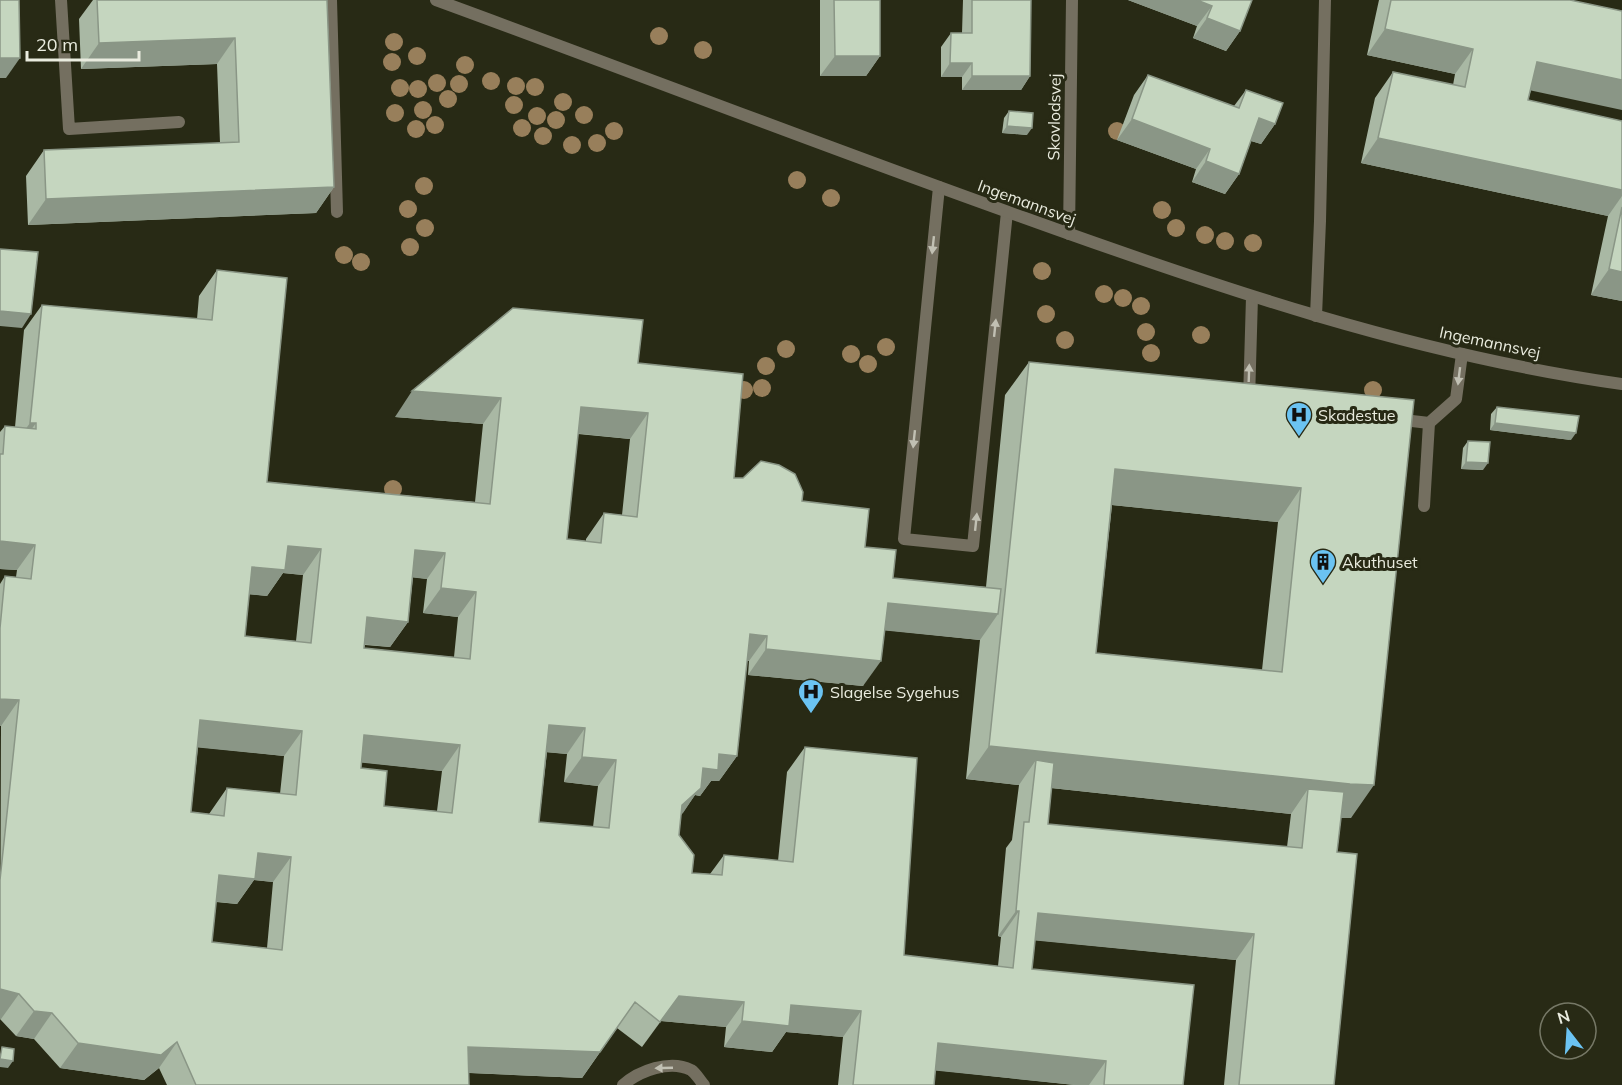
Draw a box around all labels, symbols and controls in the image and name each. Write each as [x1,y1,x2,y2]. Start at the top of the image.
scale bar [27,24,140,62]
text: 20 m [36,33,78,56]
street label: Skovlodsvej [1043,73,1065,161]
street label: Ingemannsvej [975,175,1079,229]
one-way arrow [928,236,938,255]
one-way arrow [990,318,1000,337]
street label: Ingemannsvej [1438,322,1542,362]
one-way arrow [1245,364,1254,383]
one-way arrow [1455,367,1464,386]
hospital icon: Skadestue [1284,400,1314,438]
place label: Skadestue [1318,405,1395,425]
one-way arrow [909,430,919,449]
one-way arrow [971,512,981,531]
building icon: Akuthuset [1308,547,1338,585]
place label: Akuthuset [1342,552,1418,572]
hospital icon: Slagelse Sygehus [796,677,826,715]
place label: Slagelse Sygehus [830,682,960,702]
north arrow [1538,1001,1598,1061]
text: N [1555,1005,1572,1028]
one-way arrow [655,1063,674,1072]

